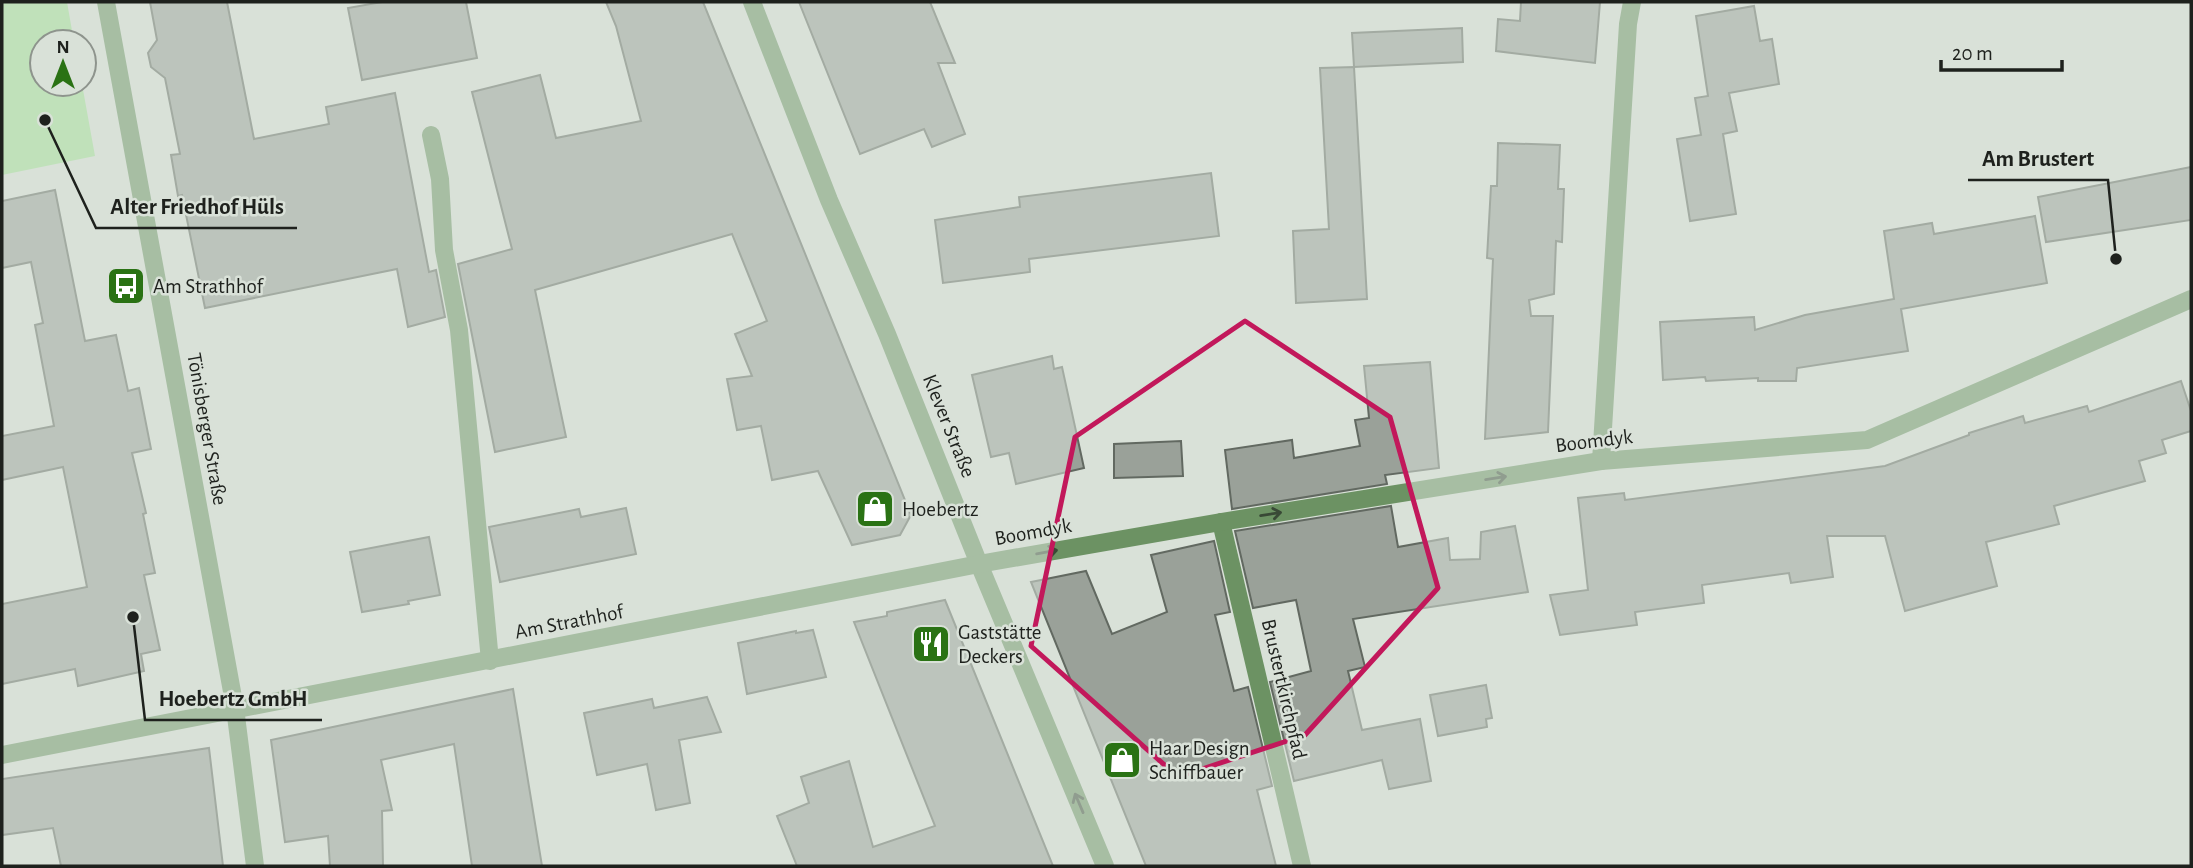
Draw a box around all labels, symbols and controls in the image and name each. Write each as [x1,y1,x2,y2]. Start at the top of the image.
north arrow [28,28,98,98]
scale bar [1941,28,2062,72]
text: N [56,38,70,57]
text: 20 m [1952,43,1993,64]
callout: Am Brustert [1968,136,2108,180]
text: Am Brustert [1982,148,2094,171]
callout: Alter Friedhof Hüls [96,184,297,228]
text: Alter Friedhof Hüls [110,196,284,219]
bus stop icon: Am Strathhof [105,265,147,307]
place label: Am Strathhof [153,276,265,297]
street label: Tönisberger Straße [183,351,231,507]
street label: Klever Straße [919,371,979,481]
street label: Boomdyk [1554,426,1634,456]
one-way arrow [1484,471,1506,484]
shop icon: Hoebertz [854,488,896,530]
place label: Hoebertz [902,499,979,520]
one-way arrow [1259,507,1282,520]
street label: Boomdyk [993,515,1073,549]
one-way arrow [1035,545,1058,558]
street label: Am Strathhof [513,601,627,643]
street label: Brustertkirchpfad [1258,617,1310,761]
place label: Gaststätte Deckers [958,622,1042,667]
restaurant icon: Gaststätte Deckers [910,623,952,665]
callout: Hoebertz GmbH [145,676,322,720]
text: Hoebertz GmbH [159,688,308,711]
place label: Haar Design Schiffbauer [1149,738,1250,783]
shop icon: Haar Design Schiffbauer [1101,739,1143,781]
one-way arrow [1072,793,1085,815]

